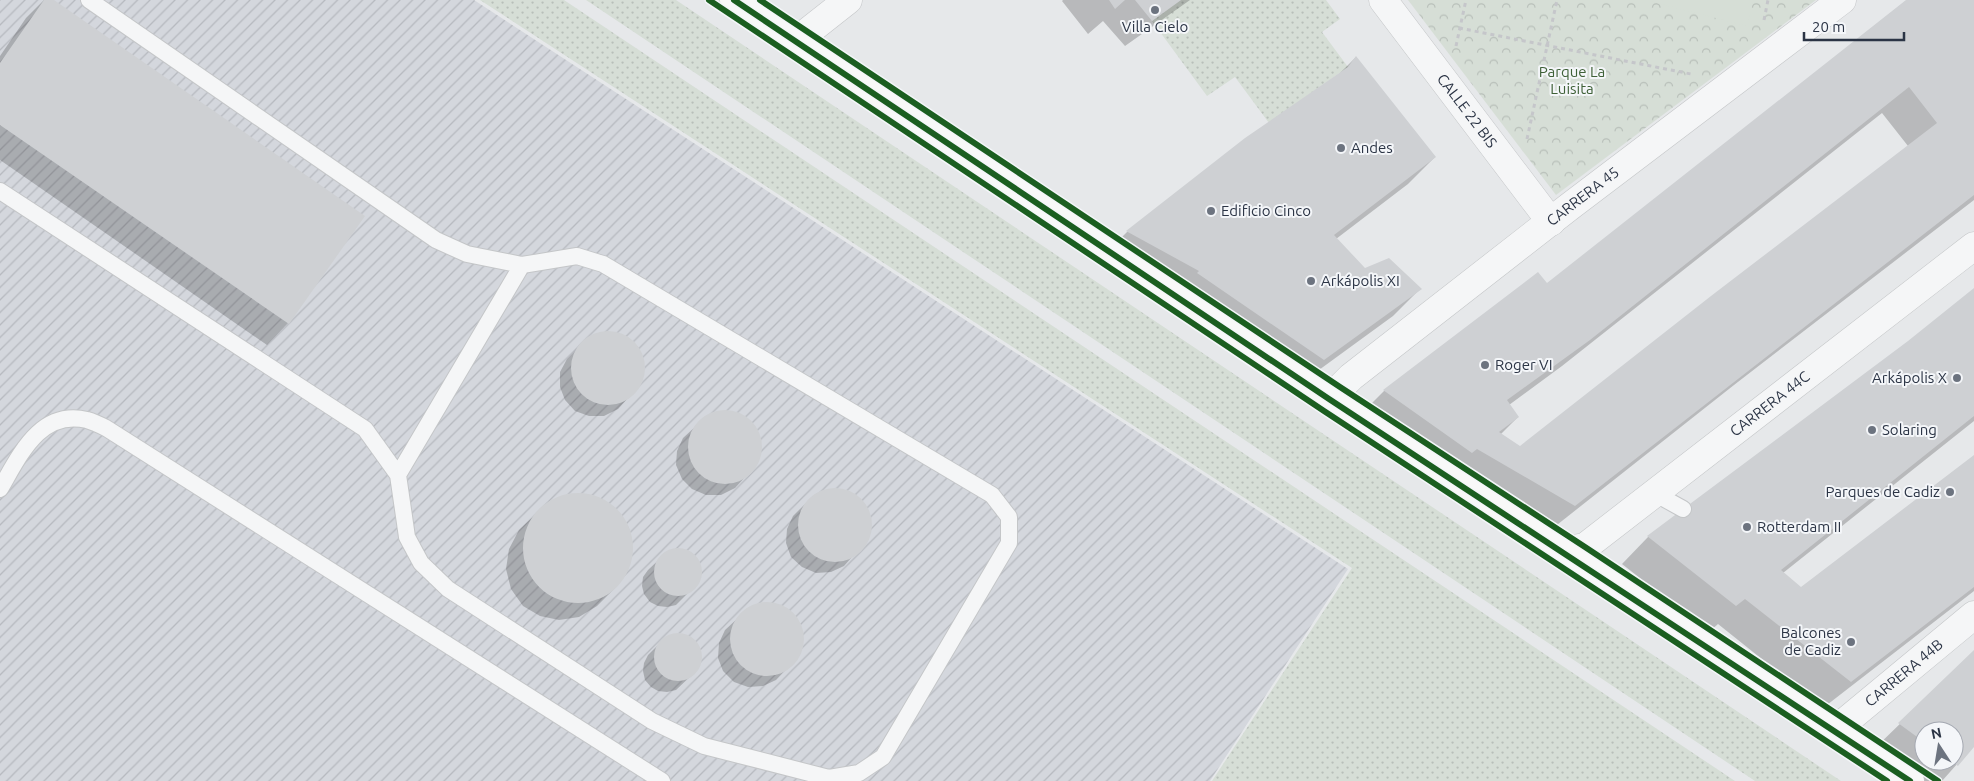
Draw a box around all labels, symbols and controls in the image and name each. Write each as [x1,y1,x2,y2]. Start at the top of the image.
marker: Villa Cielo [1149,4,1161,16]
scale bar [1804,10,1904,42]
place label: Villa Cielo [1122,18,1188,35]
text: 20 m [1812,18,1845,35]
park label: Parque La Luisita [1539,63,1605,97]
street label: CALLE 22 BIS [1434,70,1501,151]
place label: Andes [1351,139,1393,156]
marker: Andes [1335,142,1347,154]
street label: CARRERA 45 [1543,163,1622,229]
place label: Edificio Cinco [1221,202,1311,219]
marker: Edificio Cinco [1205,205,1217,217]
place label: Arkápolis XI [1321,272,1400,289]
marker: Arkápolis XI [1305,275,1317,287]
place label: Roger VI [1495,356,1552,373]
marker: Roger VI [1479,359,1491,371]
street label: CARRERA 44C [1726,368,1813,440]
place label: Arkápolis X [1872,369,1947,386]
marker: Arkápolis X [1951,372,1963,384]
place label: Solaring [1882,421,1937,438]
marker: Solaring [1866,424,1878,436]
place label: Parques de Cadiz [1825,483,1940,500]
marker: Parques de Cadiz [1944,486,1956,498]
place label: Rotterdam II [1757,518,1841,535]
marker: Rotterdam II [1741,521,1753,533]
place label: Balcones de Cadiz [1781,624,1841,658]
street label: CARRERA 44B [1861,635,1946,710]
marker: Balcones de Cadiz [1845,636,1857,648]
north arrow [1914,721,1964,771]
text: N [1930,724,1943,742]

